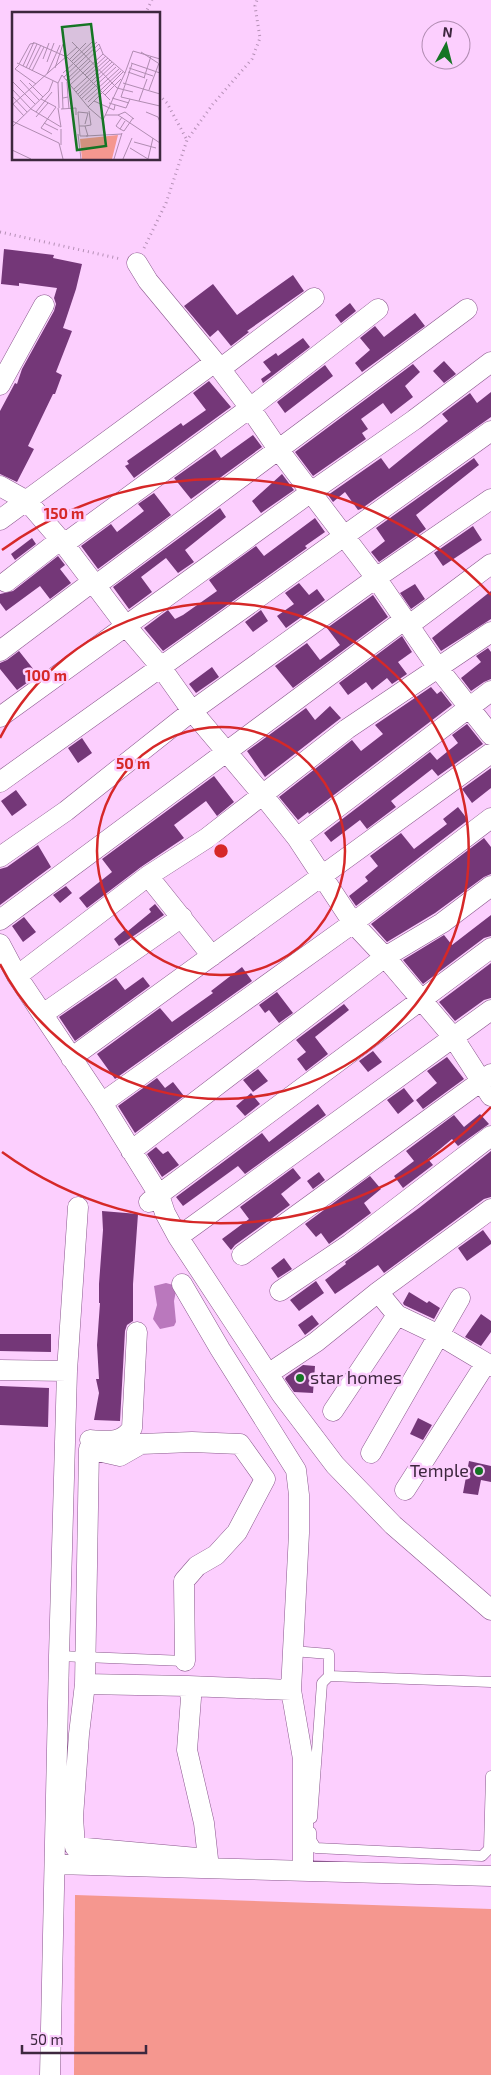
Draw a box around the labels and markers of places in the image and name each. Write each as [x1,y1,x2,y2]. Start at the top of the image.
centre of rings [212,842,230,860]
place label: star homes [310,1366,402,1388]
marker: star homes [294,1372,306,1384]
place label: Temple [410,1459,469,1481]
marker: Temple [473,1465,485,1477]

